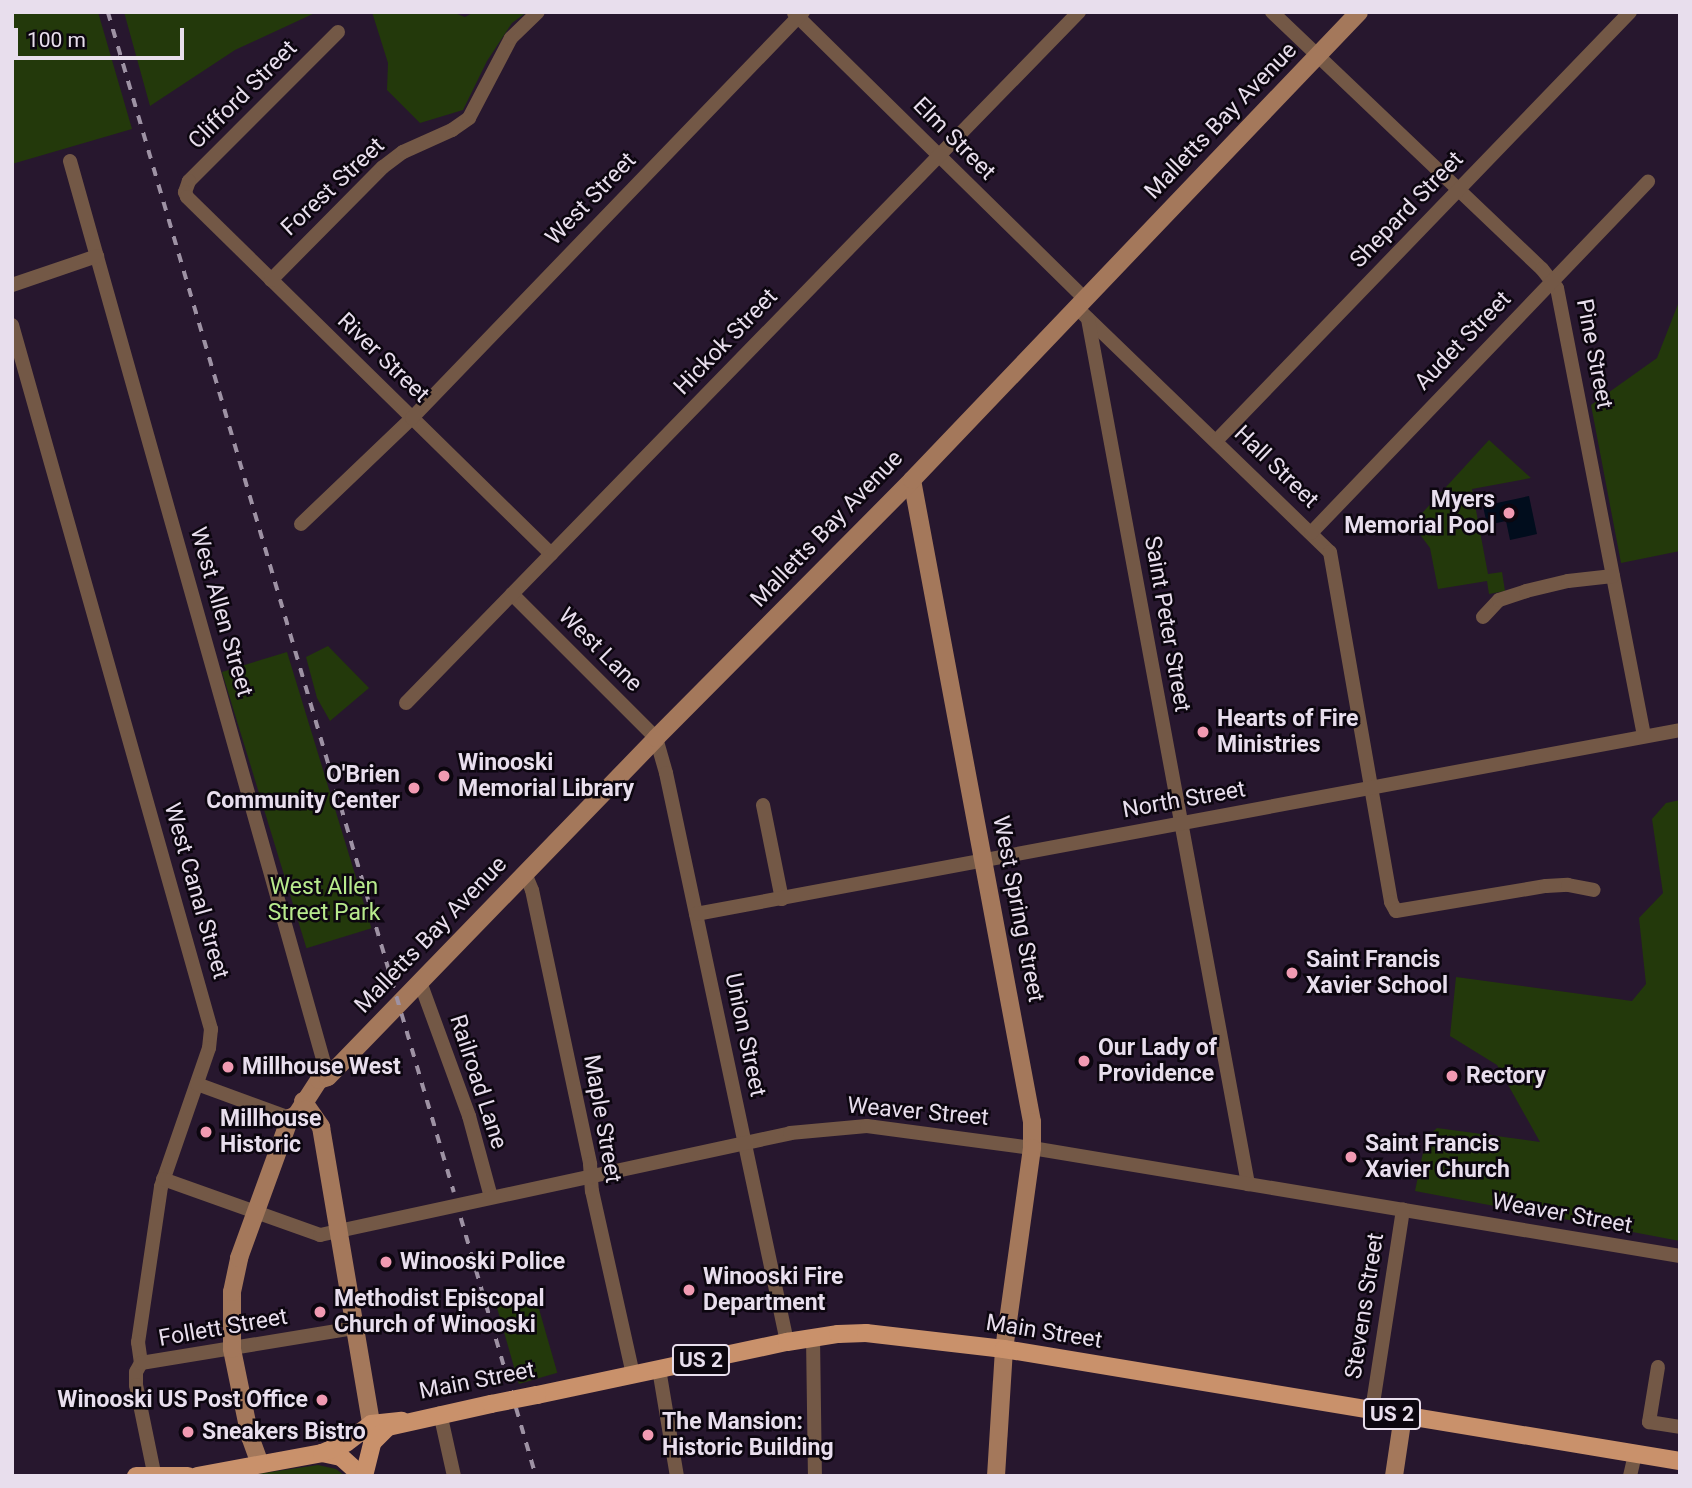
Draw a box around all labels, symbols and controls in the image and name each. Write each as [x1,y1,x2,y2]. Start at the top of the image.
scale bar [18,14,187,58]
text: 100 m [27,28,86,52]
street label: Clifford Street [183,35,303,155]
street label: Malletts Bay Avenue [1139,37,1303,205]
street label: Elm Street [907,92,1001,186]
street label: Forest Street [276,132,390,242]
street label: Shepard Street [1345,146,1469,274]
street label: West Street [540,147,642,251]
street label: Hickok Street [669,283,783,401]
street label: Audet Street [1409,286,1517,396]
street label: Pine Street [1570,297,1618,411]
street label: River Street [331,307,435,409]
street label: Hall Street [1228,420,1324,514]
street label: Malletts Bay Avenue [745,445,909,613]
place label: Myers Memorial Pool [1344,486,1495,540]
marker: Myers Memorial Pool [1501,505,1517,521]
street label: West Allen Street [184,524,258,700]
street label: Saint Peter Street [1138,534,1196,714]
street label: West Lane [552,602,648,698]
place label: Hearts of Fire Ministries [1217,705,1359,759]
marker: Hearts of Fire Ministries [1195,724,1211,740]
place label: Winooski Memorial Library [458,749,634,803]
place label: O'Brien Community Center [206,761,400,815]
marker: Winooski Memorial Library [436,768,452,784]
street label: North Street [1120,776,1248,824]
marker: O'Brien Community Center [406,780,422,796]
street label: West Canal Street [158,800,234,982]
street label: West Spring Street [986,813,1050,1005]
street label: Malletts Bay Avenue [349,851,513,1019]
park label: West Allen Street Park [268,873,380,927]
place label: Saint Francis Xavier School [1306,946,1448,1000]
marker: Saint Francis Xavier School [1284,965,1300,981]
street label: Union Street [718,971,772,1099]
street label: Railroad Lane [443,1011,513,1153]
place label: Our Lady of Providence [1098,1034,1217,1088]
place label: Millhouse West [242,1053,401,1081]
street label: Maple Street [577,1053,627,1185]
marker: Our Lady of Providence [1076,1053,1092,1069]
marker: Millhouse West [220,1059,236,1075]
place label: Rectory [1466,1062,1546,1090]
marker: Rectory [1444,1068,1460,1084]
street label: Weaver Street [846,1092,990,1132]
place label: Millhouse Historic [220,1105,321,1159]
marker: Millhouse Historic [198,1124,214,1140]
place label: Saint Francis Xavier Church [1365,1130,1510,1184]
marker: Saint Francis Xavier Church [1343,1149,1359,1165]
street label: Weaver Street [1490,1188,1634,1240]
street label: Stevens Street [1340,1231,1390,1381]
place label: Winooski Police [400,1248,565,1276]
marker: Winooski Police [378,1254,394,1270]
place label: Winooski Fire Department [703,1263,843,1317]
marker: Winooski Fire Department [681,1282,697,1298]
place label: Methodist Episcopal Church of Winooski [334,1285,545,1339]
street label: Follett Street [156,1303,290,1353]
marker: Methodist Episcopal Church of Winooski [312,1304,328,1320]
street label: Main Street [984,1309,1104,1355]
road number: US 2 [671,1342,731,1378]
street label: Main Street [417,1356,537,1406]
place label: Winooski US Post Office [57,1386,308,1414]
marker: Winooski US Post Office [314,1392,330,1408]
road number: US 2 [1362,1396,1422,1432]
place label: The Mansion: Historic Building [662,1408,834,1462]
place label: Sneakers Bistro [202,1418,366,1446]
marker: Sneakers Bistro [180,1424,196,1440]
marker: The Mansion: Historic Building [640,1427,656,1443]

